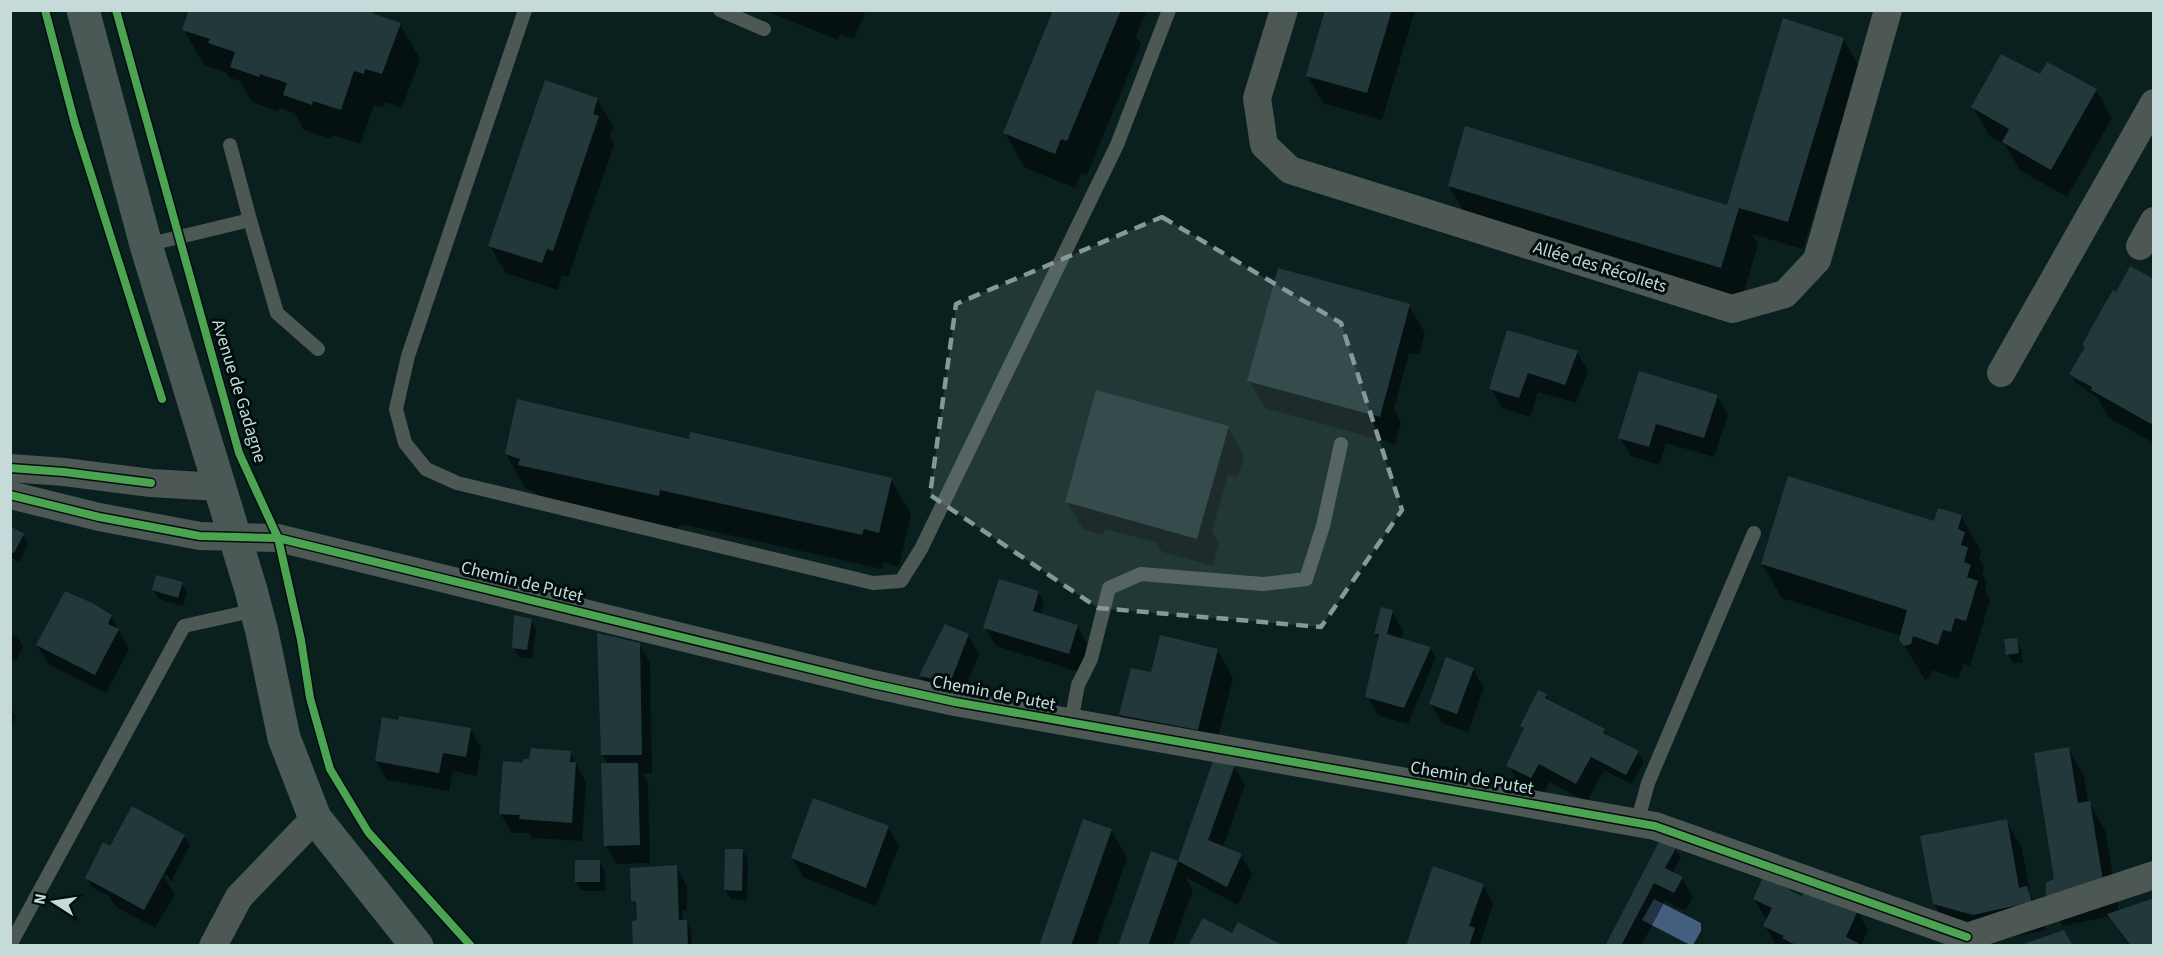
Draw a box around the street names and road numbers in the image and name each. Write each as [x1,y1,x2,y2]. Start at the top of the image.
street label: Allée des Récollets [1530,235,1670,299]
street label: Avenue de Gadagne [205,316,273,466]
street label: Chemin de Putet [458,555,586,609]
street label: Chemin de Putet [930,669,1058,717]
street label: Chemin de Putet [1408,755,1536,801]

